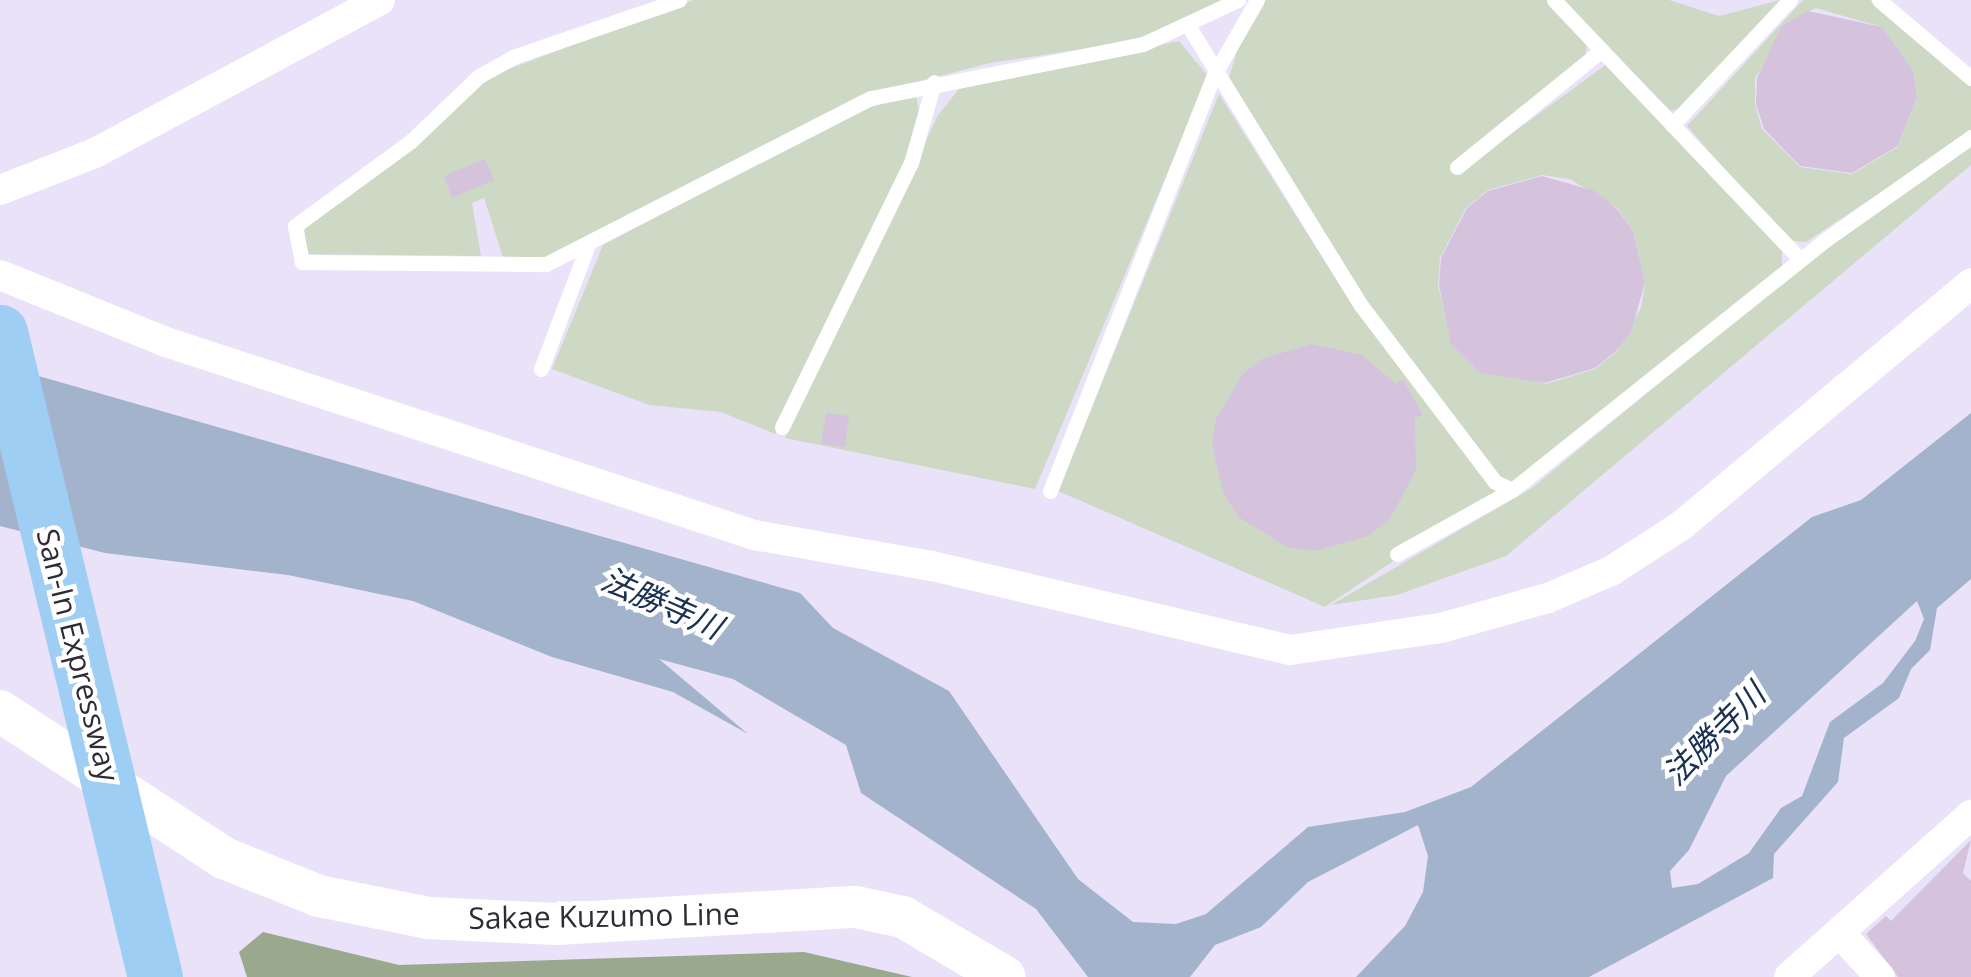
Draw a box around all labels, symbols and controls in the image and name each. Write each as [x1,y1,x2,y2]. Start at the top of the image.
street label: San-In Expressway [29,525,127,785]
water label: 法勝寺川 [596,559,728,647]
water label: 法勝寺川 [1655,675,1773,793]
street label: Sakae Kuzumo Line [468,896,740,936]

